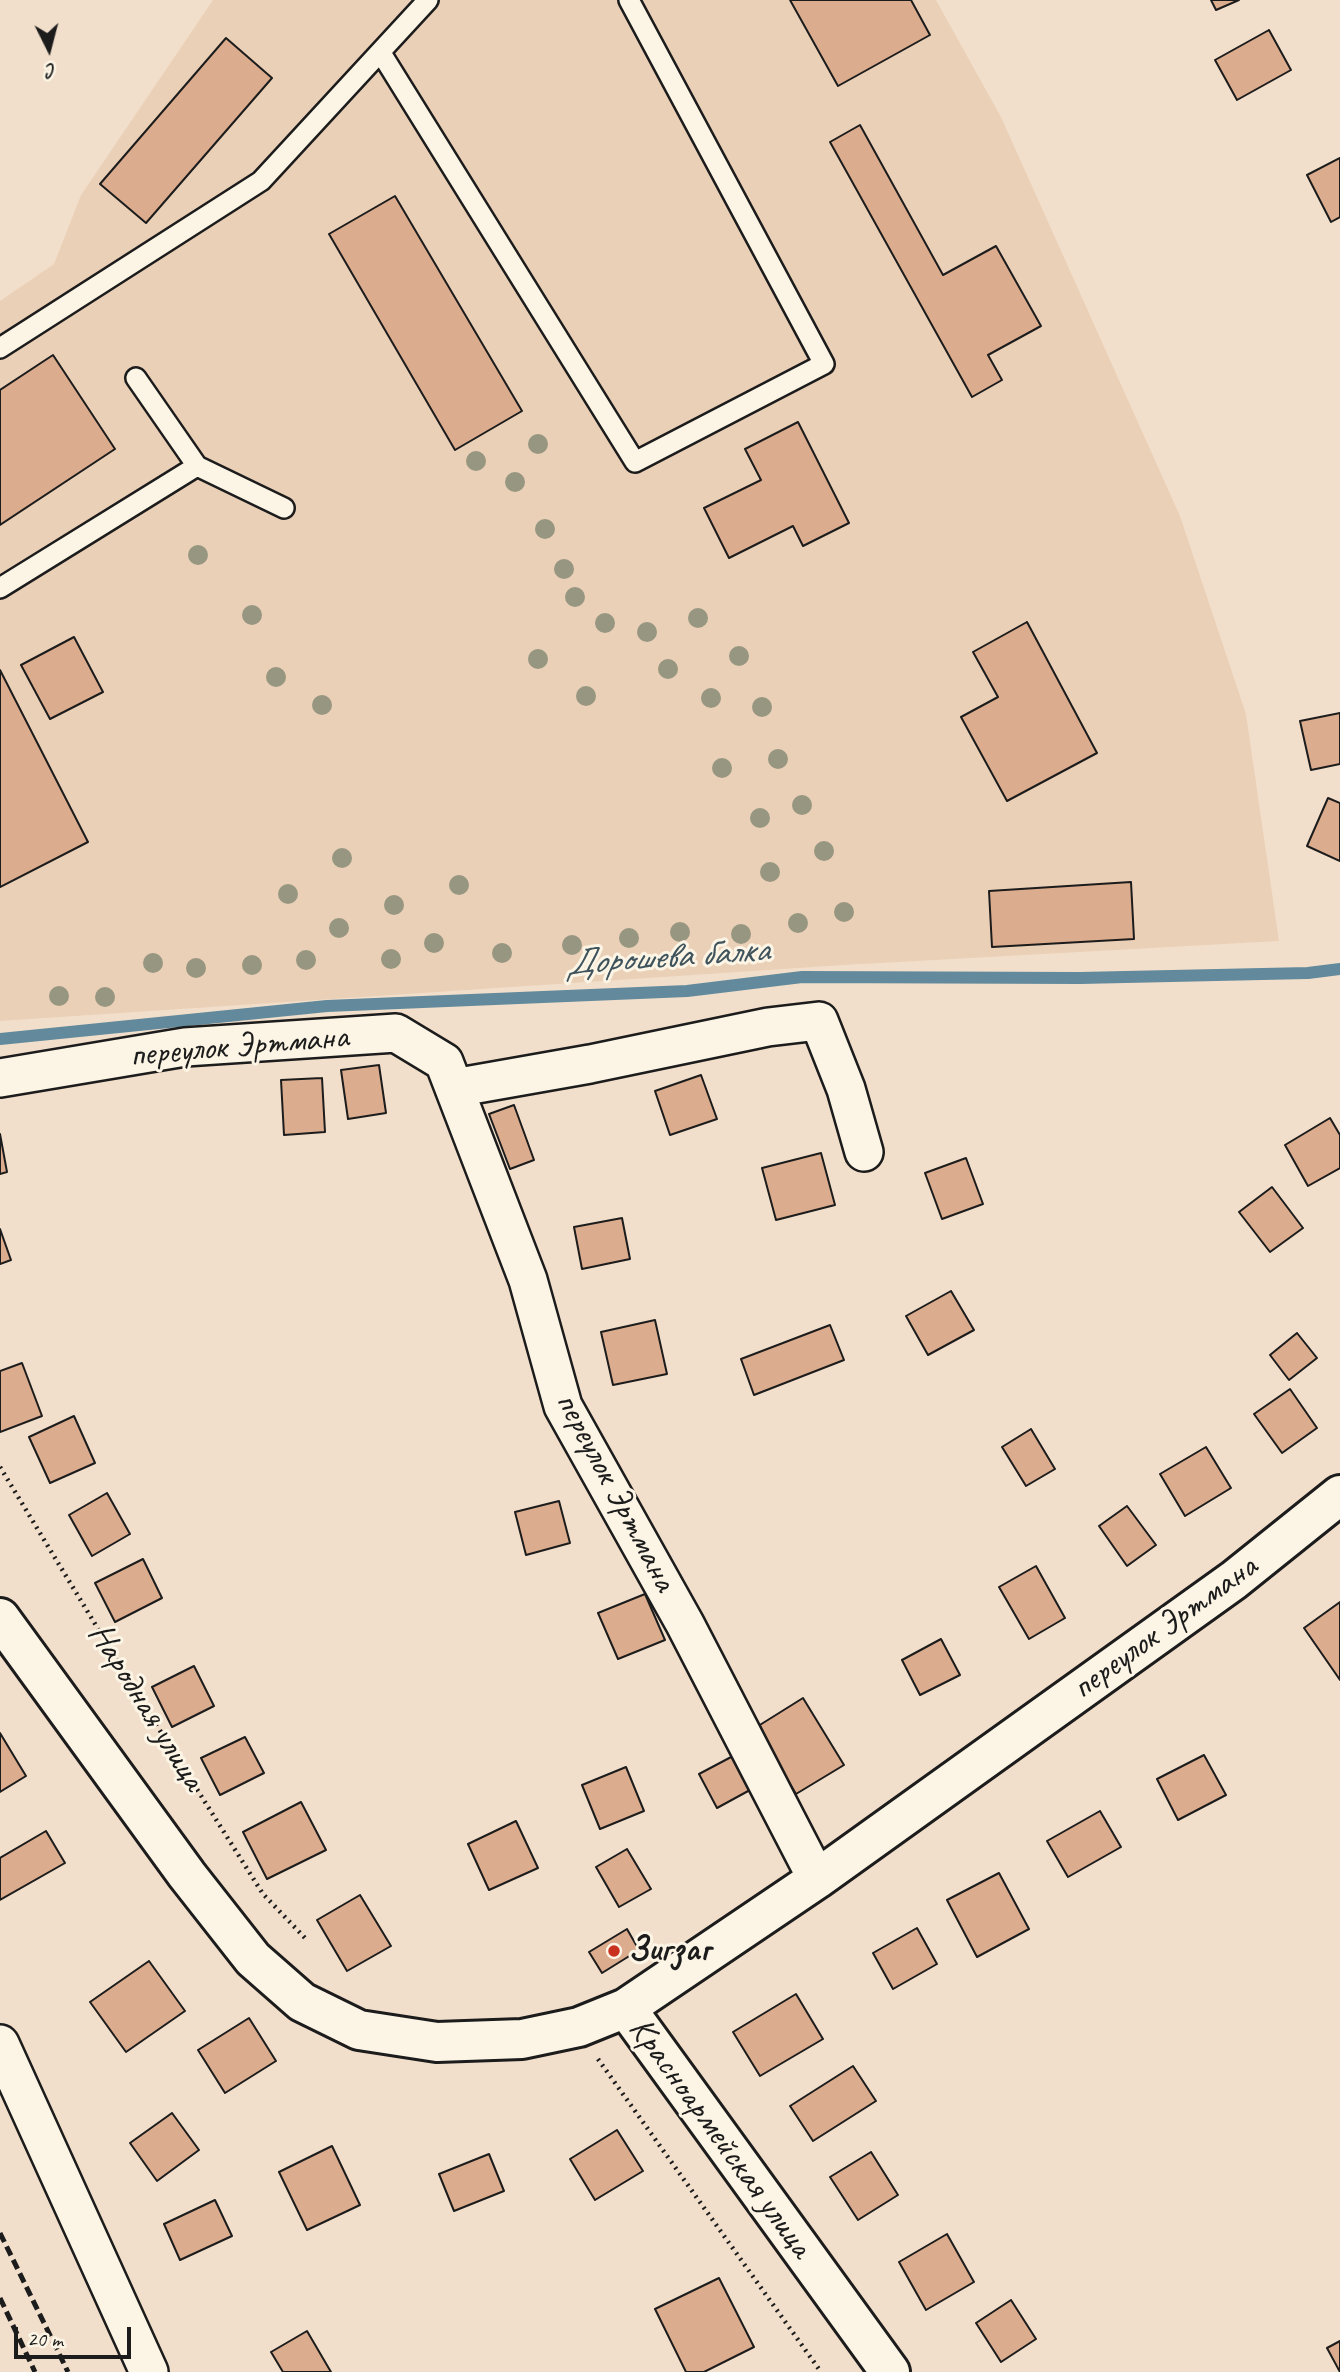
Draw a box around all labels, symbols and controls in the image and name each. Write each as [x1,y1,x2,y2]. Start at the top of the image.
north arrow [14,14,84,84]
text: С [45,57,57,82]
water label: Дорошева балка [564,929,770,987]
street label: переулок Эртмана [128,1017,350,1077]
street label: переулок Эртмана [545,1385,685,1599]
street label: переулок Эртмана [1064,1547,1266,1709]
street label: Народная улица [78,1616,214,1798]
place label: Зигзаг [628,1930,710,1972]
marker: Зигзаг [606,1943,622,1959]
street label: Красноармейская улица [619,2010,821,2266]
scale bar [18,2312,135,2356]
text: 20 m [27,2326,63,2352]

